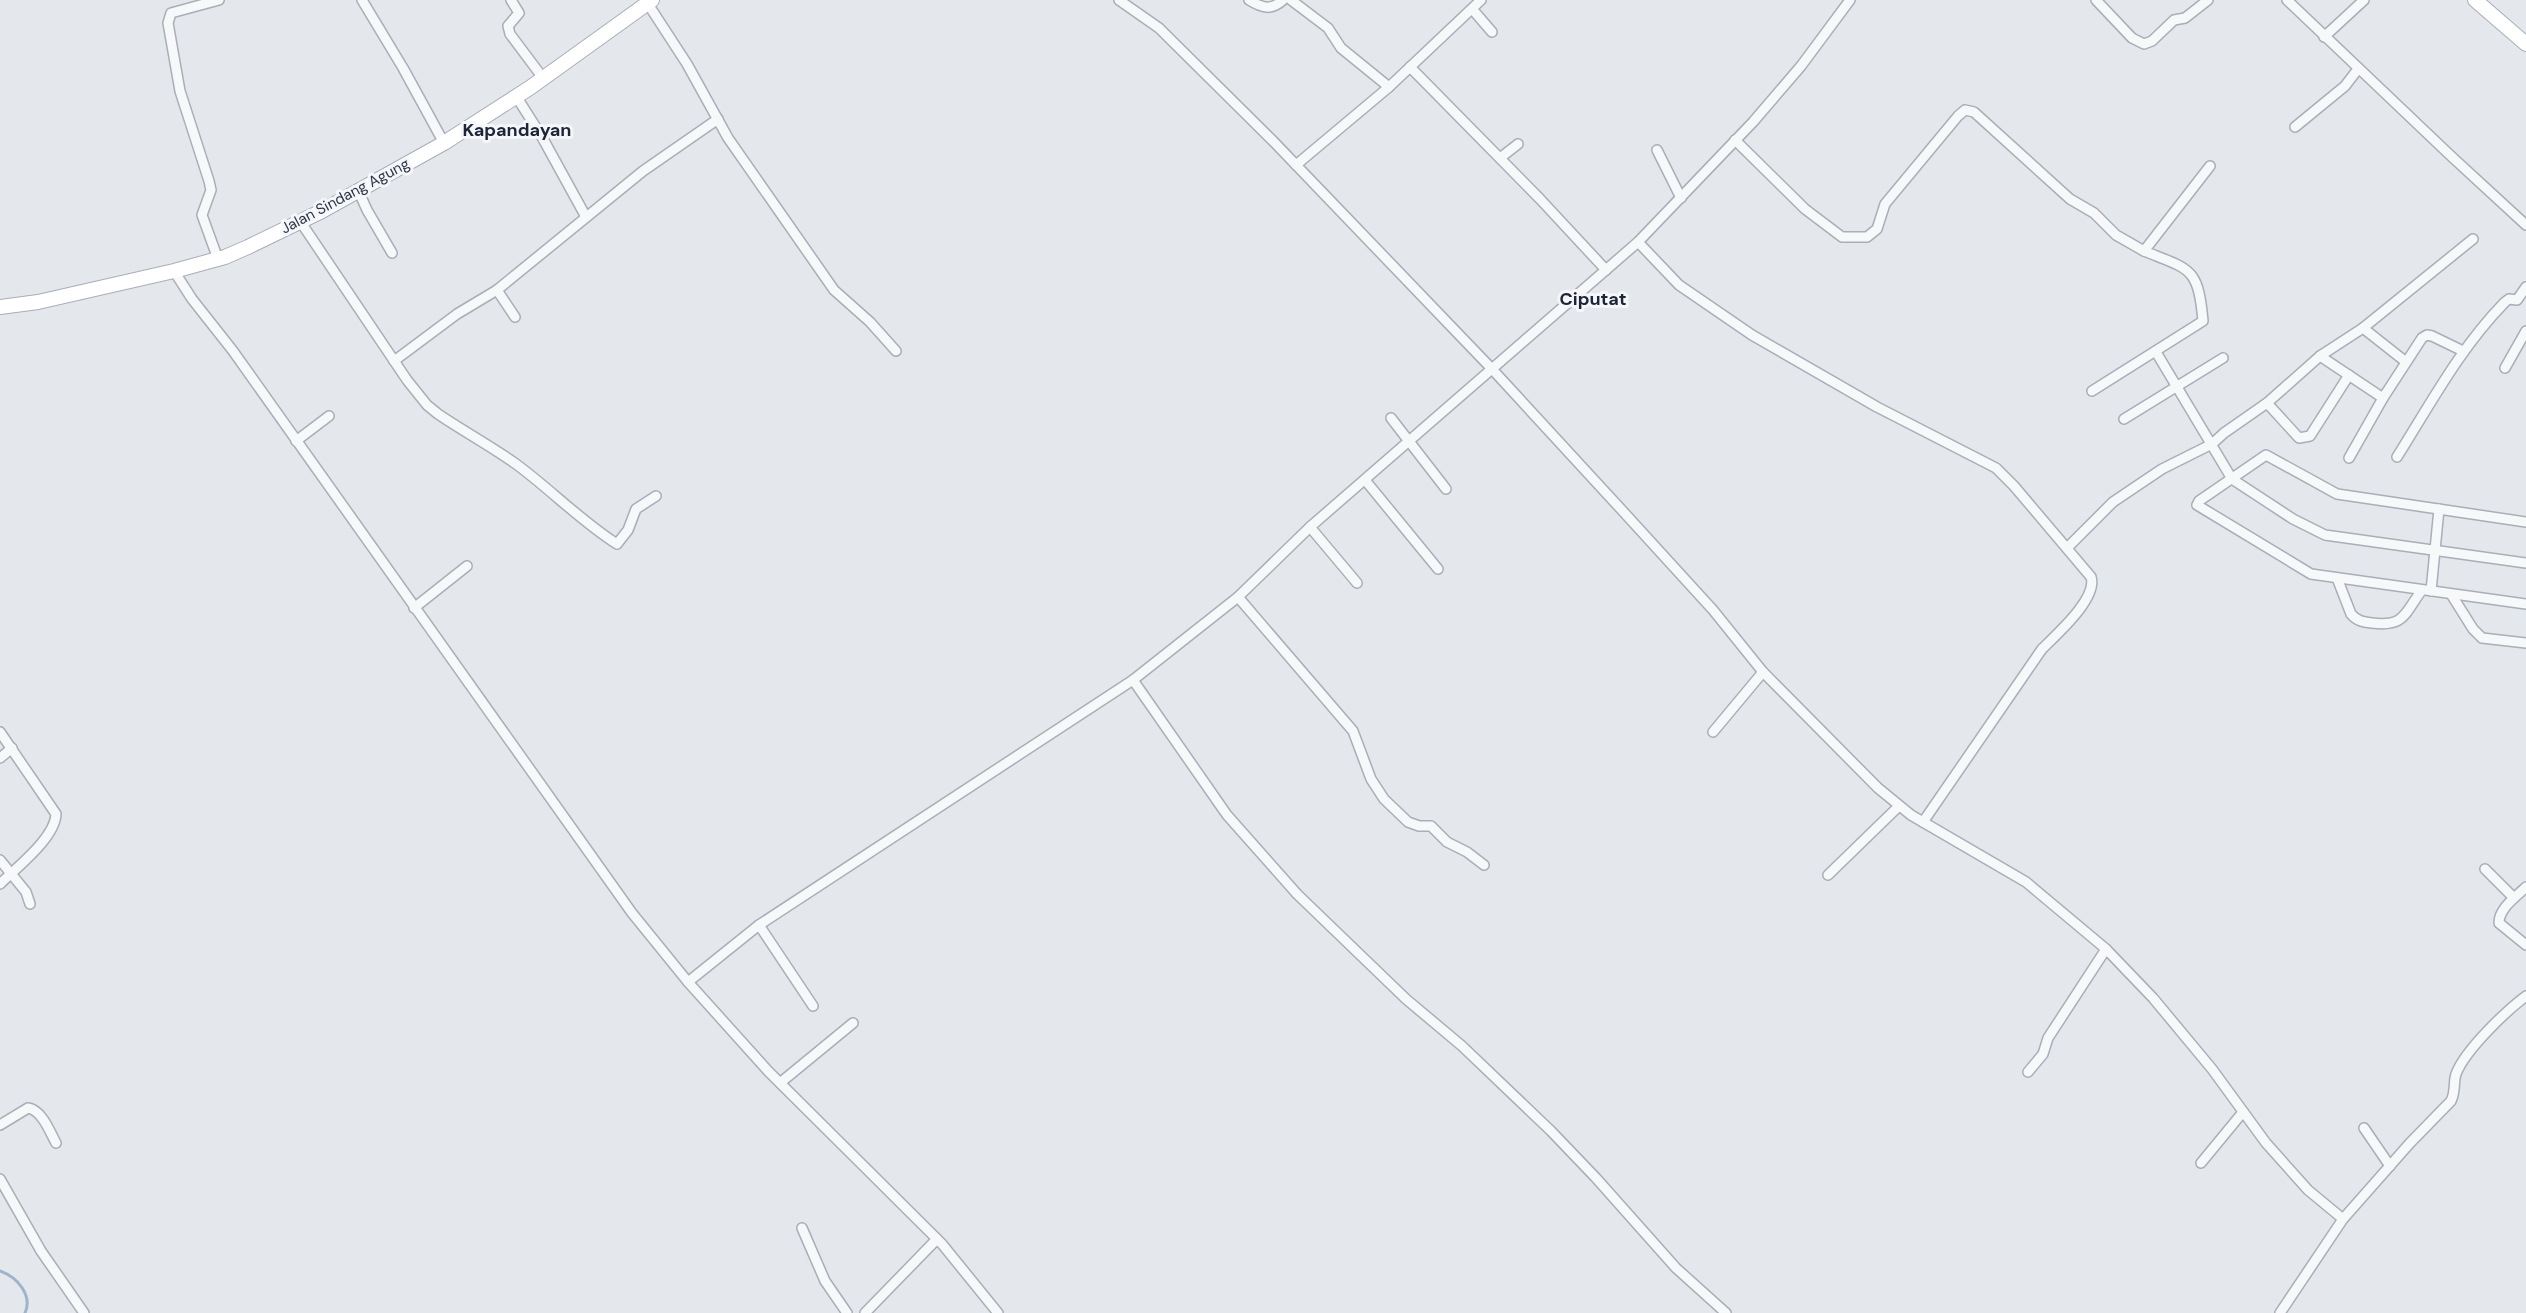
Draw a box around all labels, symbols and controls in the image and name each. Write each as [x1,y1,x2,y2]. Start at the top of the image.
district label: Kapandayan [463,118,571,142]
street label: Jalan Sindang Agung [277,154,413,238]
district label: Ciputat [1559,287,1627,311]

